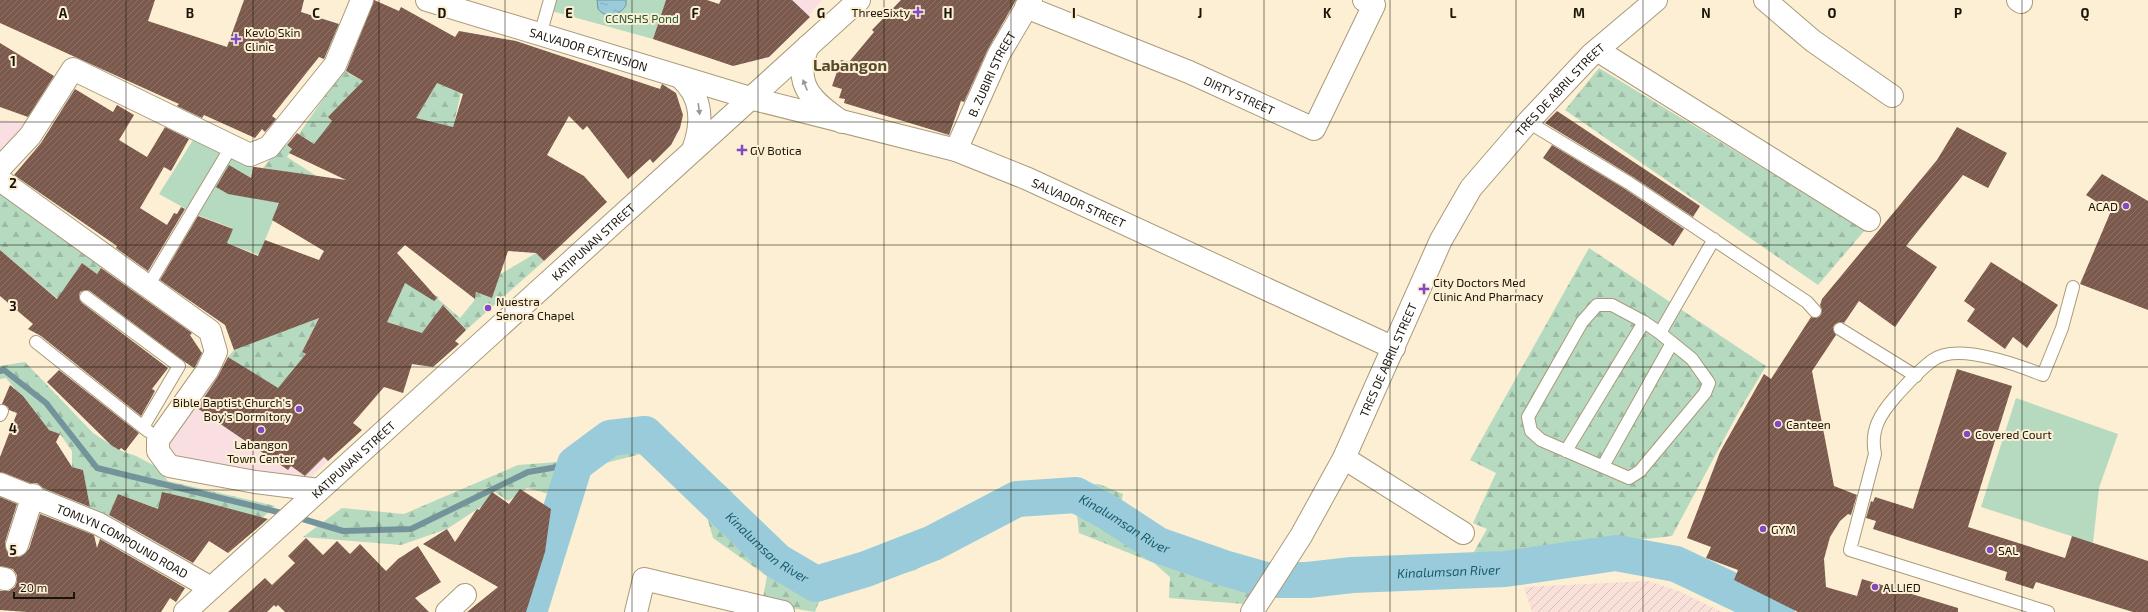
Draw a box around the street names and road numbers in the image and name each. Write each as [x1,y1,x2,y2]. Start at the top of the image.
street label: SALVADOR EXTENSION [528,25,649,74]
street label: B. ZUBIRI STREET [965,29,1018,119]
street label: TRES DE ABRIL STREET [1512,40,1607,139]
street label: DIRTY STREET [1202,73,1277,117]
street label: SALVADOR STREET [1030,175,1128,230]
street label: KATIPUNAN STREET [548,200,638,283]
street label: TRES DE ABRIL STREET [1356,301,1419,419]
street label: KATIPUNAN STREET [308,418,398,501]
street label: TOMLYN COMPOUND ROAD [54,501,191,581]

